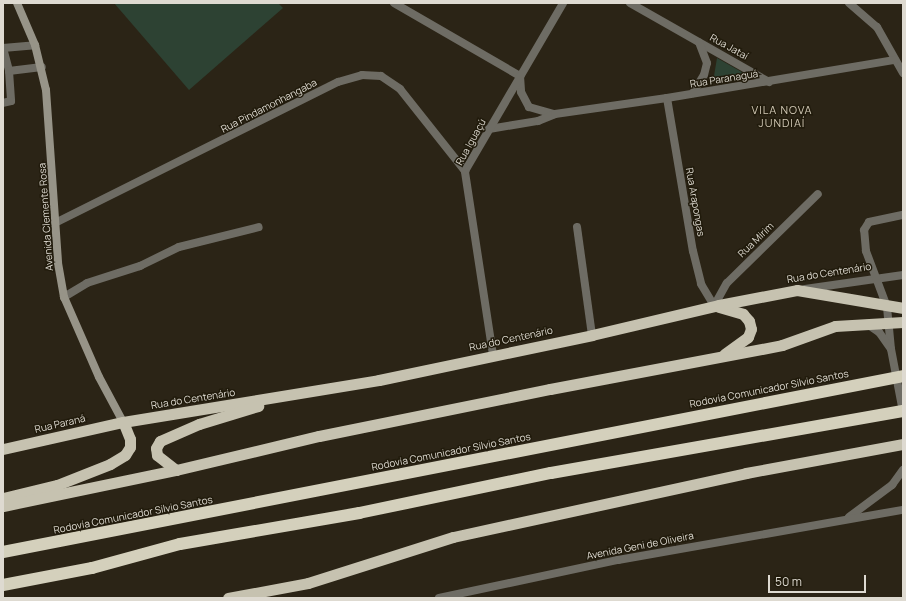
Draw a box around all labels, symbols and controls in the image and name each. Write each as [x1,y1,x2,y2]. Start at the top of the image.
street label: Rua Jataí [708,32,750,62]
street label: Rua Paranaguá [689,68,759,90]
street label: Rua Pindamonhangaba [219,77,319,135]
district label: VILA NOVA JUNDIAÍ [752,104,812,130]
street label: Rua Iguaçú [453,117,489,167]
street label: Avenida Clemente Rosa [36,163,56,271]
street label: Rua Arapongas [683,167,707,237]
street label: Rua Mirim [736,220,776,260]
street label: Rua do Centenário [786,260,872,286]
street label: Rua do Centenário [468,324,554,354]
street label: Rodovia Comunicador Silvio Santos [688,368,850,410]
street label: Rua do Centenário [150,386,236,412]
street label: Rua Paraná [34,412,86,436]
street label: Rodovia Comunicador Silvio Santos [370,431,532,473]
street label: Rodovia Comunicador Silvio Santos [52,494,214,536]
street label: Avenida Geni de Oliveira [585,530,695,562]
scale bar [770,567,868,593]
text: 50 m [775,573,802,590]

